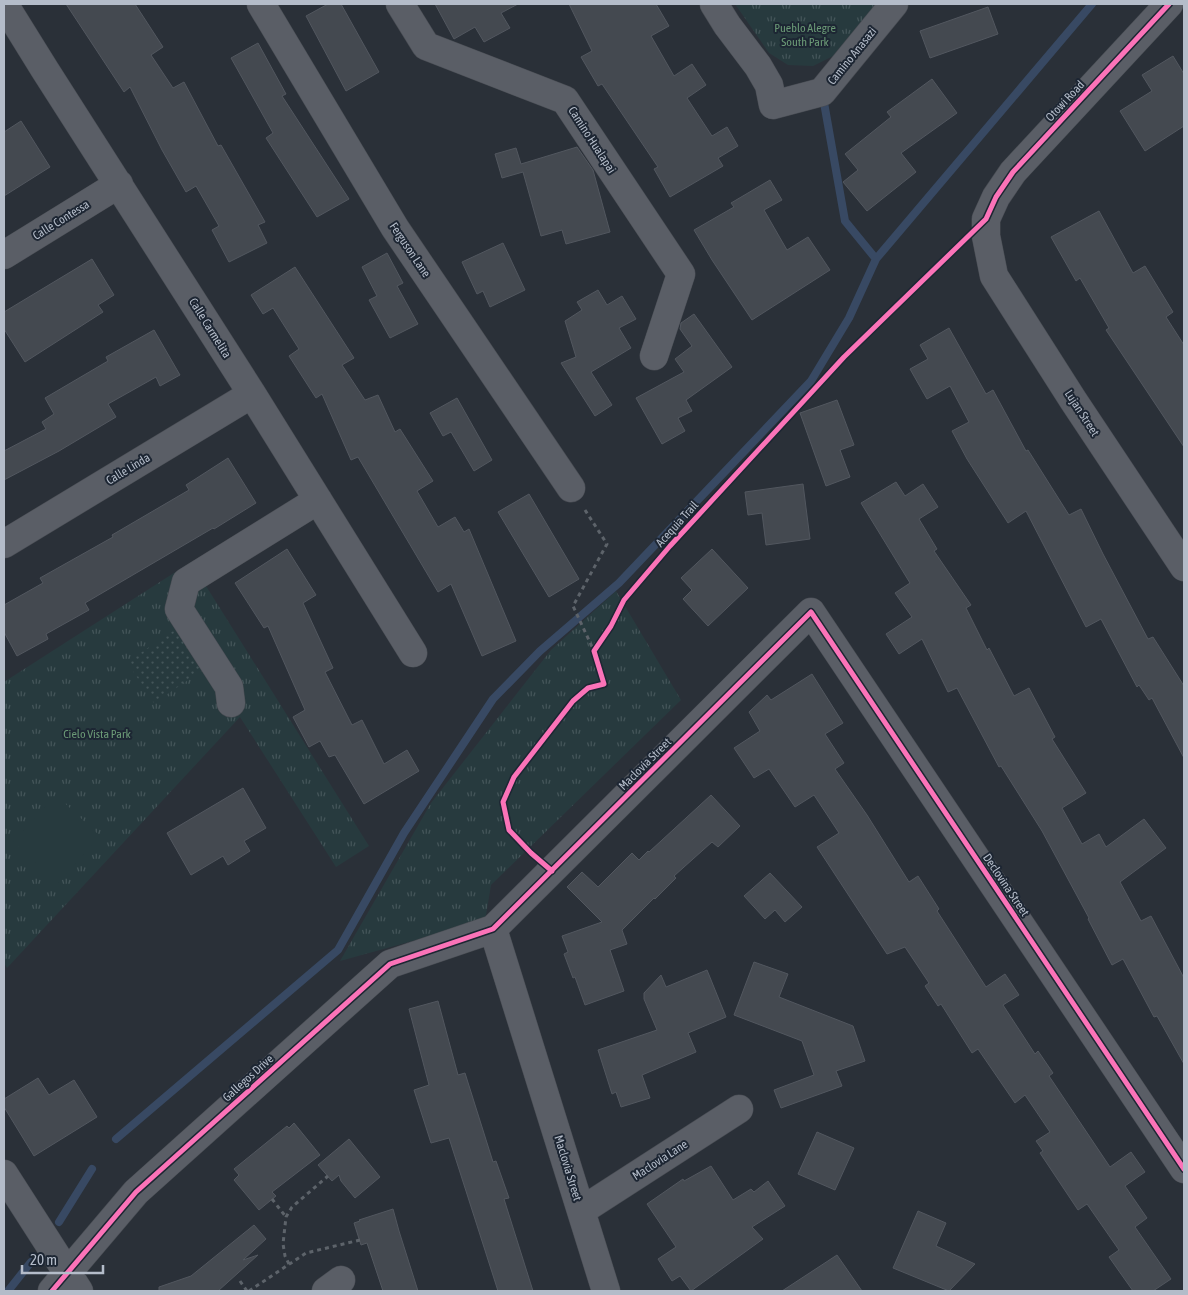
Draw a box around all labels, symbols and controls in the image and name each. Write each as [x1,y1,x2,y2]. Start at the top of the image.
park label: Pueblo Alegre South Park [774,21,836,49]
street label: Camino Anasazi [825,25,879,87]
street label: Otowi Road [1043,78,1087,124]
street label: Camino Hualapai [565,104,619,176]
street label: Calle Contessa [30,197,92,243]
street label: Ferguson Lane [387,220,433,280]
street label: Calle Carmelita [186,295,234,361]
street label: Lujan Street [1062,387,1102,439]
street label: Calle Linda [103,450,153,488]
street label: Acequia Trail [653,498,702,550]
park label: Cielo Vista Park [63,727,131,741]
street label: Maclovia Street [616,735,674,793]
street label: Declovina Street [980,851,1032,919]
street label: Gallegos Drive [220,1052,276,1104]
street label: Maclovia Street [551,1133,585,1203]
street label: Maclovia Lane [630,1137,690,1183]
scale bar [22,1242,104,1274]
text: 20 m [30,1251,57,1268]

